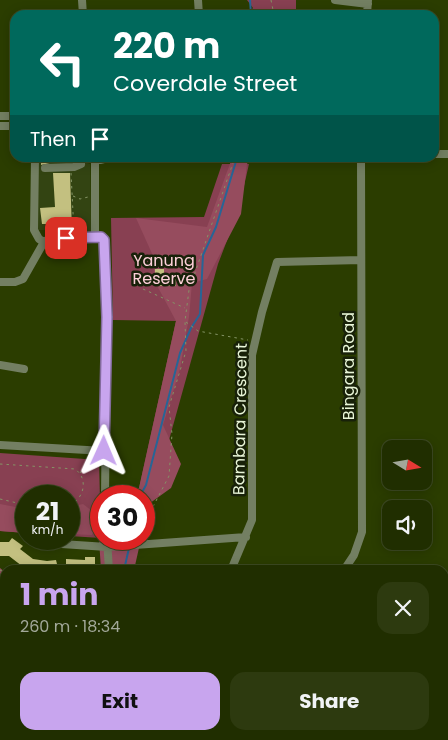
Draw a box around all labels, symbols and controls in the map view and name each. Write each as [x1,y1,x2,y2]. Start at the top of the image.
text: 220 m [113,21,220,70]
icon: left [30,30,95,95]
text: Coverdale Street [113,68,297,99]
icon: arrive [86,125,114,153]
text: Then [30,126,76,153]
pin [45,217,87,259]
icon: arrive [52,224,80,252]
park label: Yanung Reserve [133,249,195,290]
street label: Bingara Road [337,312,360,420]
street label: Bambara Crescent [227,343,253,495]
position arrow [77,424,129,476]
north arrow [382,440,432,490]
map controls [382,440,432,550]
speed limit sign: 30 [90,485,155,550]
text: 21 [36,494,59,529]
button: sound [382,500,432,550]
text: km/h [32,521,63,538]
text: 1 min [20,573,98,616]
button: close [377,582,429,634]
text: 260 m · 18:34 [20,615,120,638]
button: Exit [20,672,220,730]
button: Share [230,672,429,730]

